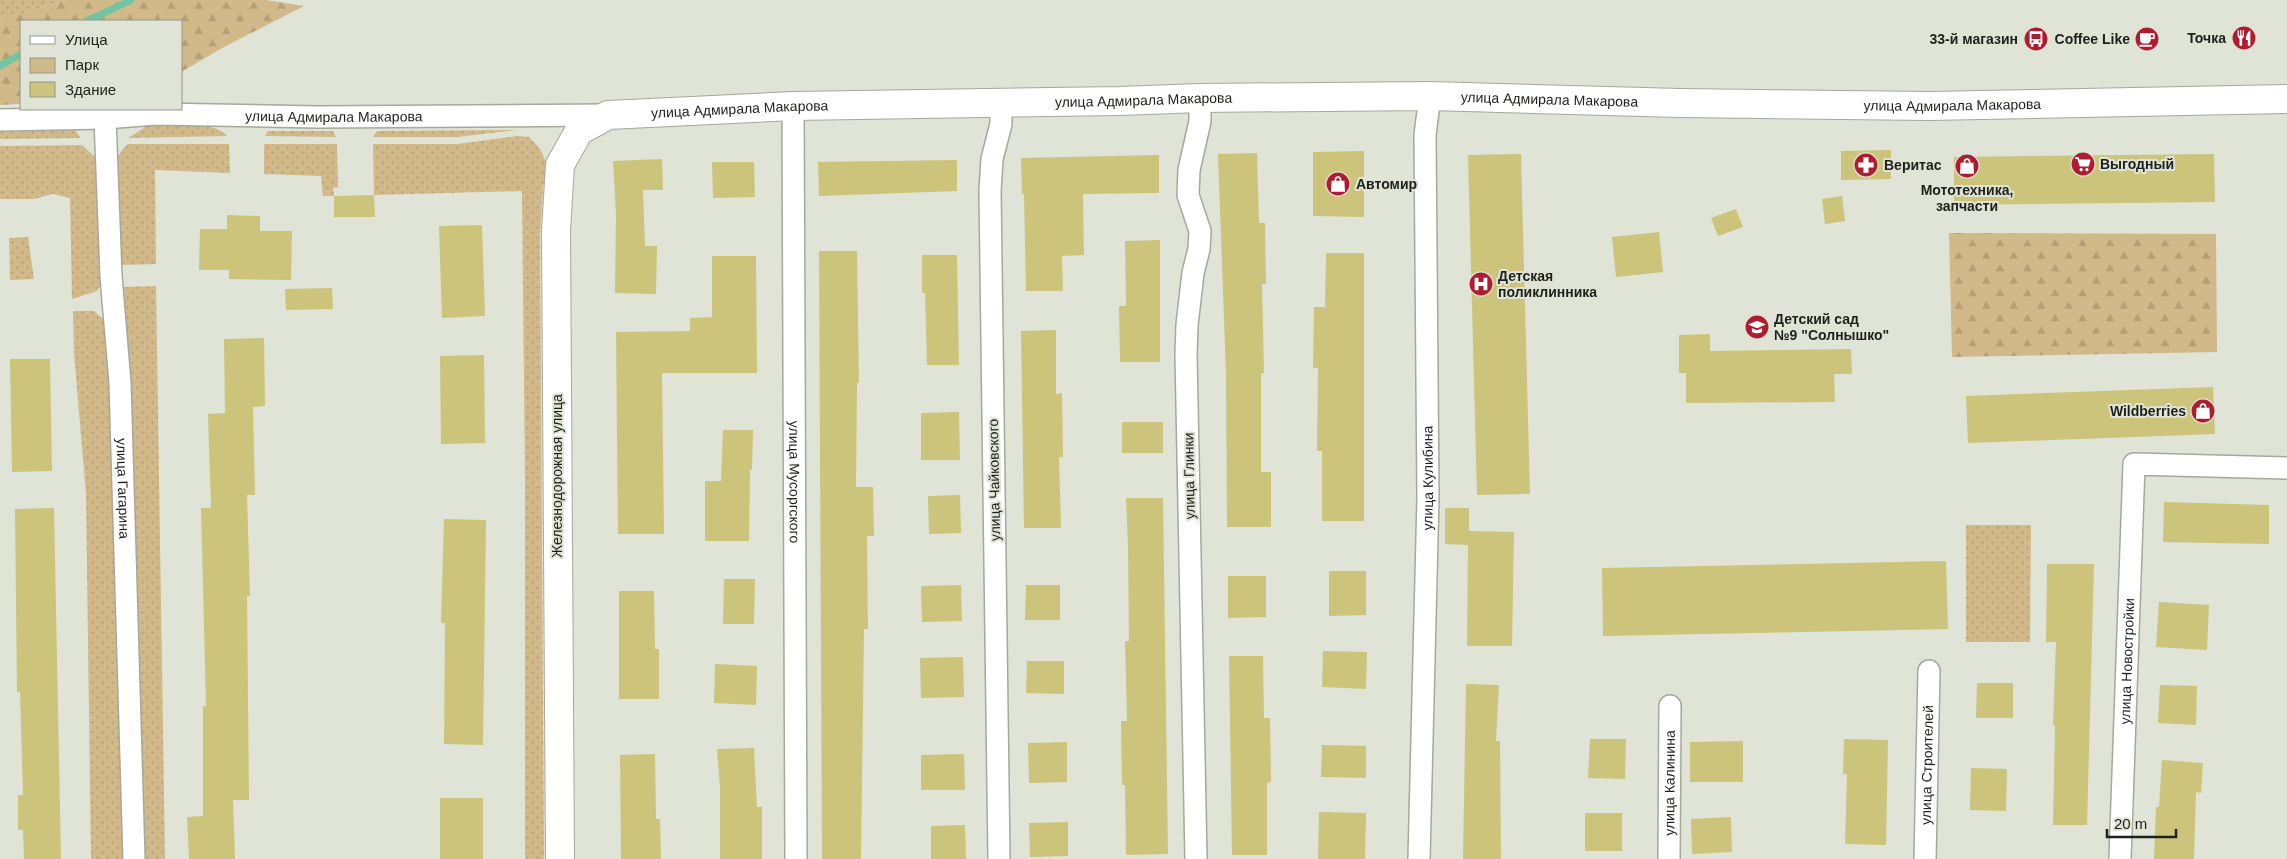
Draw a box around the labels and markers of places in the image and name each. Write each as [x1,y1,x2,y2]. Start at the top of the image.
restaurant icon: Точка [2231,25,2257,51]
bus stop icon: 33-й магазин [2023,26,2049,52]
cafe icon: Coffee Like [2134,26,2160,52]
place label: Точка [2187,30,2226,46]
place label: 33-й магазин [1930,31,2018,47]
place label: Coffee Like [2055,31,2130,47]
supermarket icon: Выгодный [2070,151,2096,177]
pharmacy icon: Веритас [1853,152,1879,178]
shop icon: Мототехника, запчасти [1954,153,1980,179]
place label: Выгодный [2100,156,2174,172]
place label: Веритас [1884,157,1942,173]
shop icon: Автомир [1325,171,1351,197]
place label: Автомир [1356,176,1417,192]
place label: Мототехника, запчасти [1921,182,2013,214]
place label: Детская поликлинника [1498,268,1597,300]
hospital icon: Детская поликлинника [1468,271,1494,297]
place label: Детский сад №9 "Солнышко" [1774,311,1889,343]
school or university icon: Детский сад №9 "Солнышко" [1744,314,1770,340]
shop icon: Wildberries [2190,398,2216,424]
place label: Wildberries [2110,403,2186,419]

